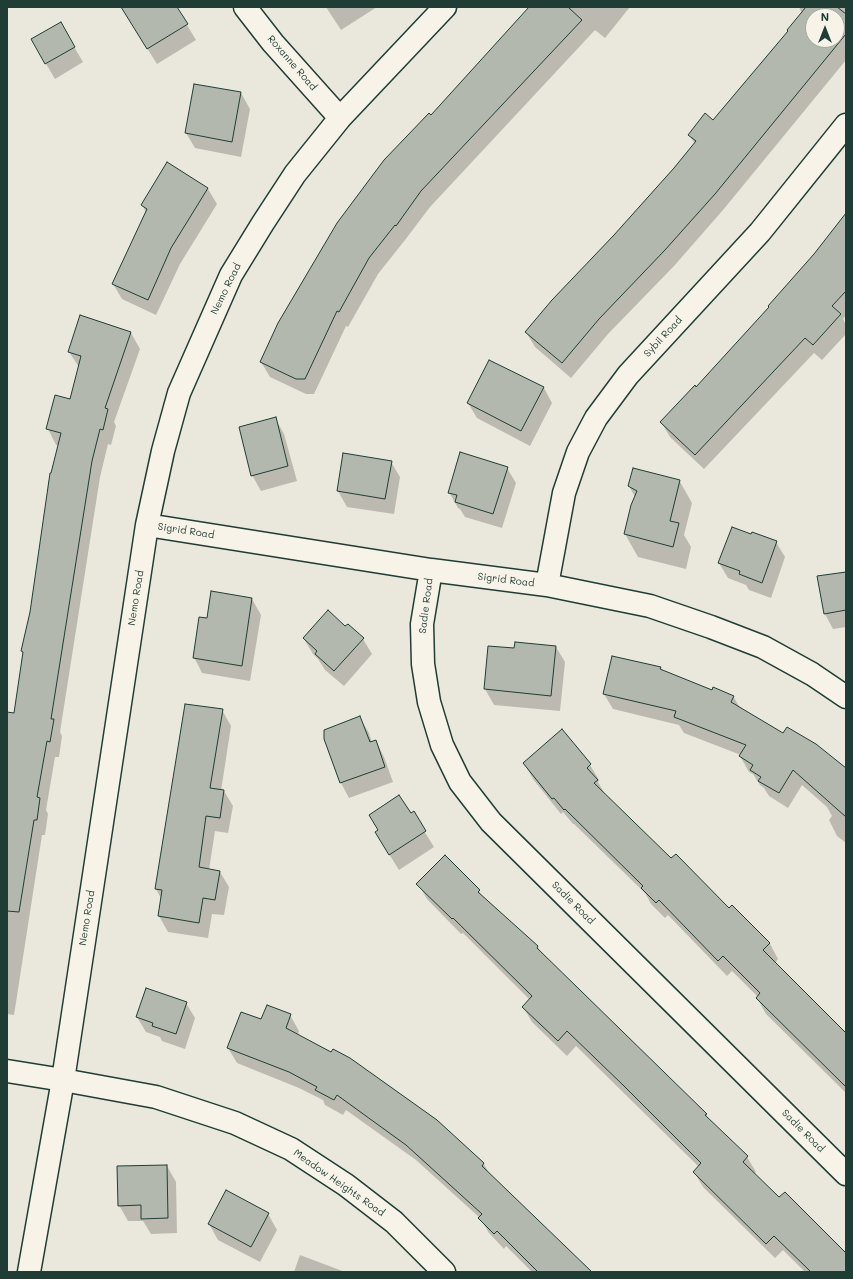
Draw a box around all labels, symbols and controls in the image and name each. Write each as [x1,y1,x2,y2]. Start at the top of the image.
north arrow [805,8,845,48]
text: N [821,9,829,24]
street label: Roxanne Road [265,33,319,93]
street label: Nemo Road [208,261,244,317]
street label: Sybil Road [641,314,685,360]
street label: Sigrid Road [157,521,215,541]
street label: Nemo Road [126,570,146,626]
street label: Sigrid Road [477,571,535,589]
street label: Sadie Road [417,578,435,634]
street label: Sadie Road [549,879,597,927]
street label: Nemo Road [77,890,97,946]
street label: Sadie Road [779,1107,827,1155]
street label: Meadow Heights Road [291,1147,387,1219]

